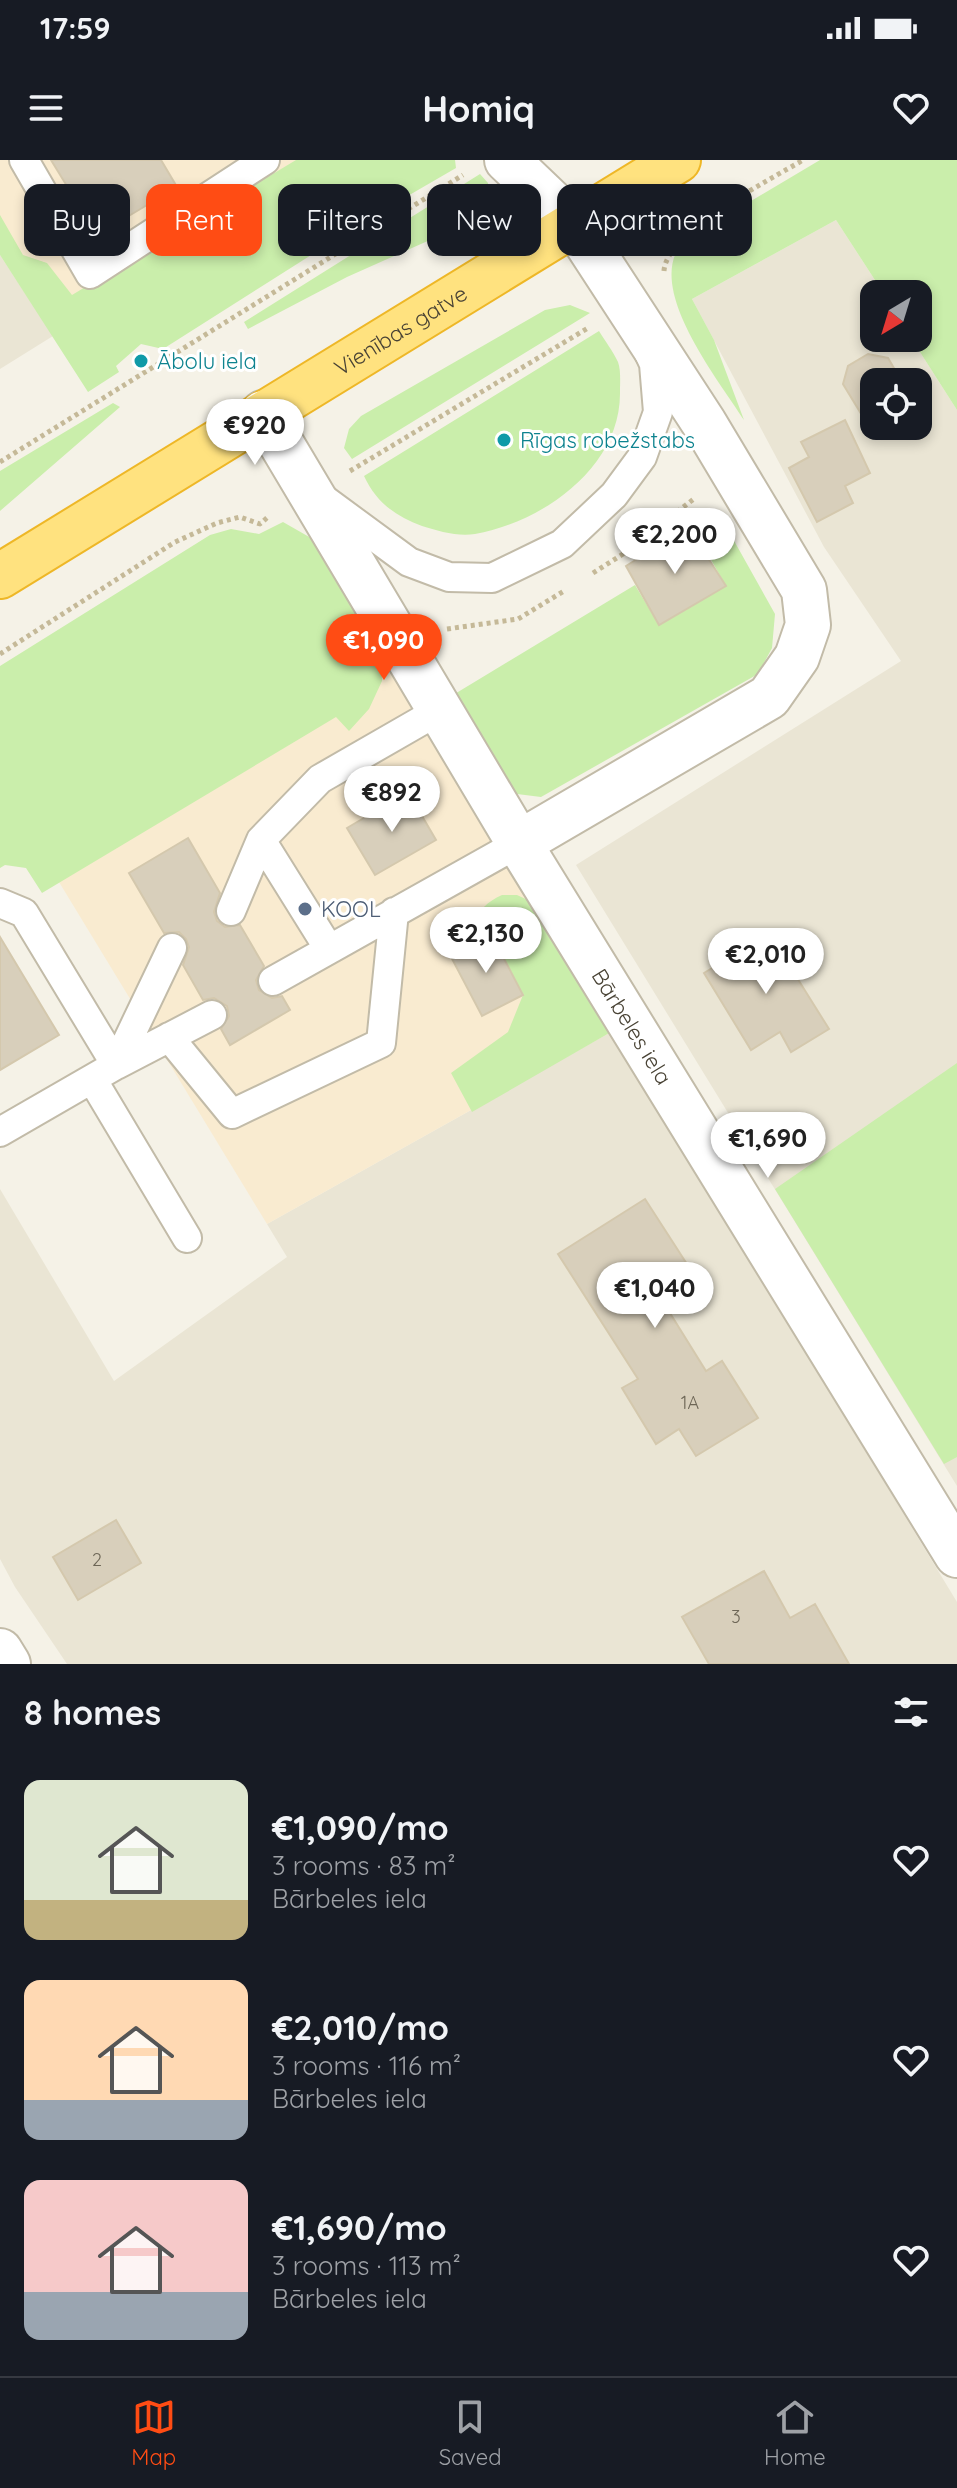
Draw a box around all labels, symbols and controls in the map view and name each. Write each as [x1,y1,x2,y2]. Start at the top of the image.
text: 17:59 [40,9,111,47]
icon: menu [24,86,68,130]
text: Homiq [422,86,535,131]
icon: heart [889,86,933,130]
chip: Buy [24,184,130,256]
chip: Rent [146,184,262,256]
chip: Filters [278,184,411,256]
chip: New [427,184,541,256]
chip: Apartment [557,184,752,256]
street label: Vienības gatve [329,279,472,382]
north arrow [860,280,932,352]
map controls [860,280,932,440]
place label: Ābolu iela [157,347,257,375]
marker: Ābolu iela [132,352,150,370]
button: locate [860,368,932,440]
pin: €920 [208,399,302,467]
text: €920 [224,408,286,441]
place label: Rīgas robežstabs [520,426,695,454]
marker: Rīgas robežstabs [495,431,513,449]
pin: €2,200 [610,508,740,576]
text: €2,200 [633,517,717,550]
pin: €1,090 [319,614,449,682]
text: €1,090 [344,623,424,656]
pin: €892 [345,766,439,834]
text: €892 [362,775,422,808]
place label: KOOL [321,895,381,923]
marker: KOOL [296,900,314,918]
pin: €2,130 [421,907,551,975]
text: €2,130 [448,916,524,949]
pin: €2,010 [701,928,831,996]
text: €2,010 [726,937,806,970]
street label: Bārbeles iela [586,963,678,1090]
pin: €1,690 [703,1112,833,1180]
text: €1,690 [729,1121,807,1154]
pin: €1,040 [590,1262,720,1330]
text: €1,040 [615,1271,695,1304]
house number: 1A [681,1391,700,1414]
house number: 2 [92,1548,102,1571]
house number: 3 [731,1605,741,1628]
icon: filters [889,1690,933,1734]
text: 8 homes [24,1691,161,1734]
text: €1,090/mo [272,1806,449,1849]
icon: home [88,1812,184,1908]
icon: heart [889,1838,933,1882]
text: 3 rooms · 83 m² [272,1849,455,1882]
text: Bārbeles iela [272,1882,427,1915]
text: €2,010/mo [272,2006,449,2049]
icon: home [88,2012,184,2108]
icon: heart [889,2038,933,2082]
text: 3 rooms · 116 m² [272,2049,461,2082]
text: Bārbeles iela [272,2082,427,2115]
text: €1,690/mo [272,2206,447,2249]
icon: home [88,2212,184,2308]
icon: heart [889,2238,933,2282]
text: 3 rooms · 113 m² [272,2249,461,2282]
text: Bārbeles iela [272,2282,427,2315]
tab: Map [131,2395,176,2471]
tab: Saved [439,2395,501,2471]
tab: Home [764,2395,826,2471]

